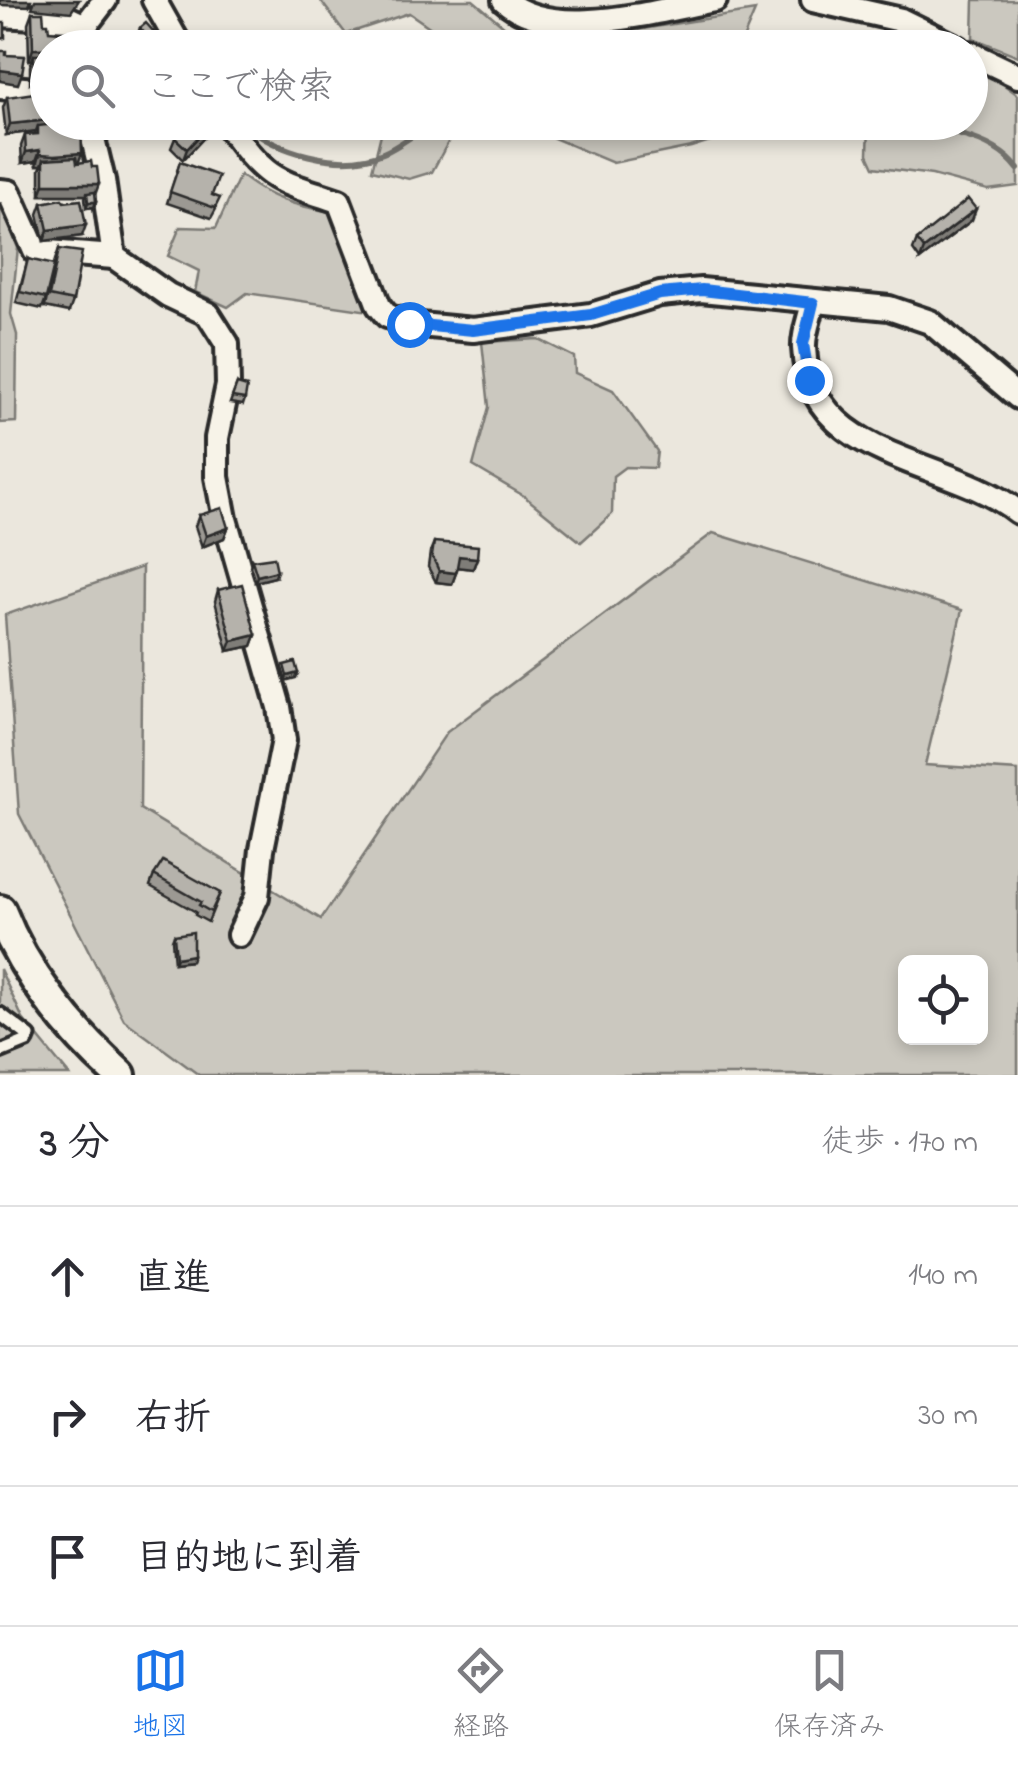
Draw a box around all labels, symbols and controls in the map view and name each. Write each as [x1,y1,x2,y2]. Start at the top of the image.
search box [30,30,988,140]
icon: search [65,58,120,113]
text: ここで検索 [145,61,335,117]
route start [387,302,433,348]
route end [787,358,833,404]
map controls [898,955,988,1045]
button: locate [898,955,988,1045]
text: 3 分 [40,1114,110,1175]
text: 徒歩 · 170 m [821,1120,978,1167]
icon: ahead [40,1249,95,1304]
text: 直進 [135,1252,211,1308]
text: 140 m [908,1253,978,1300]
icon: right [40,1389,95,1444]
text: 右折 [135,1392,211,1448]
text: 30 m [918,1393,978,1440]
icon: arrive [40,1529,95,1584]
text: 目的地に到着 [135,1532,363,1588]
tab: 地図 [132,1643,188,1749]
tab: 経路 [453,1643,509,1749]
tab: 保存済み [774,1643,886,1749]

